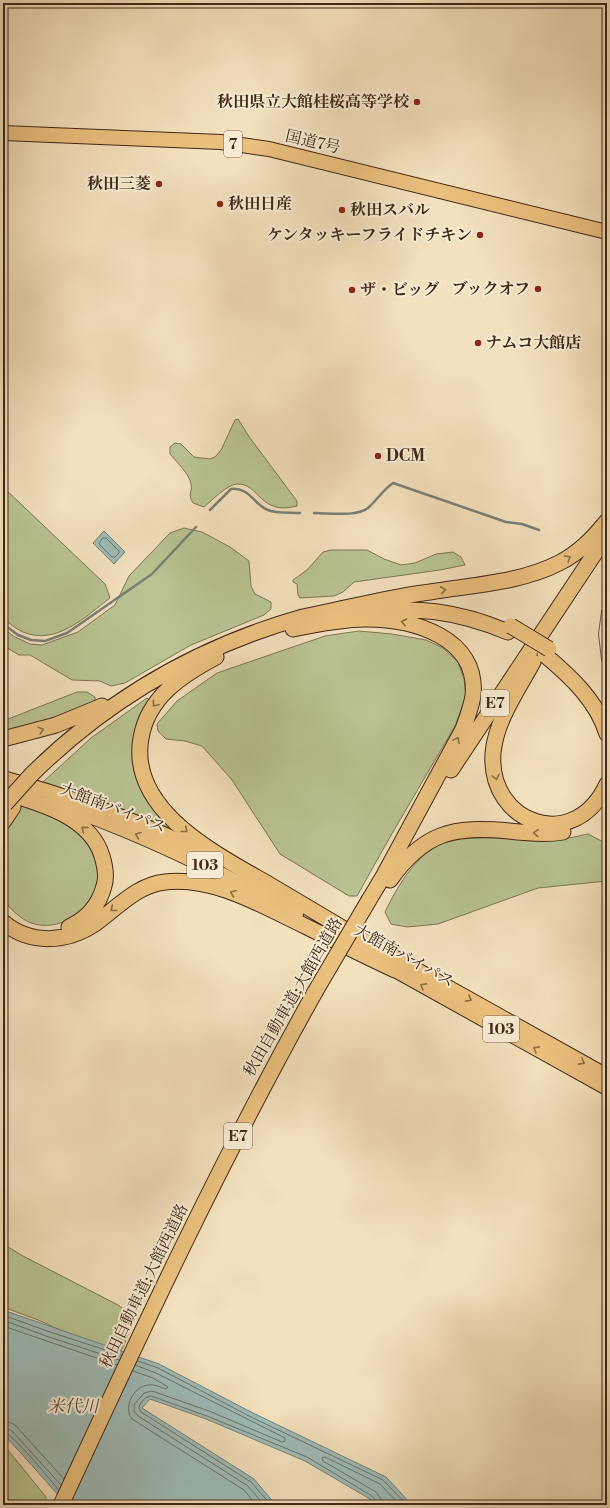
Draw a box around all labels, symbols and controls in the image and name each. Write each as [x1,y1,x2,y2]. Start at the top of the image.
place label: 秋田県立大館桂桜高等学校 [217,92,410,112]
marker: 秋田県立大館桂桜高等学校 [412,97,422,107]
street label: 国道7号 [283,126,343,158]
road number: 7 [224,131,242,157]
place label: 秋田三菱 [87,174,151,194]
marker: 秋田三菱 [154,179,164,189]
place label: 秋田日産 [228,194,292,214]
marker: 秋田日産 [215,199,225,209]
place label: 秋田スバル [350,200,430,220]
marker: 秋田スバル [337,205,347,215]
place label: ケンタッキーフライドチキン [267,225,472,245]
marker: ケンタッキーフライドチキン [475,230,485,240]
place label: ブックオフ [452,279,530,299]
place label: ザ・ビッグ [360,280,439,300]
marker: ブックオフ [533,284,543,294]
marker: ザ・ビッグ [347,285,357,295]
place label: ナムコ大館店 [486,333,581,353]
marker: ナムコ大館店 [473,338,483,348]
place label: DCM [386,446,425,466]
marker: DCM [373,451,383,461]
one-way arrow [564,555,571,562]
one-way arrow [440,586,446,595]
one-way arrow [401,619,407,627]
road number: E7 [481,690,509,716]
one-way arrow [153,699,160,706]
one-way arrow [37,726,44,735]
one-way arrow [452,737,460,744]
one-way arrow [491,773,500,780]
street label: 大館南バイパス [57,779,169,837]
one-way arrow [180,825,187,832]
one-way arrow [81,826,88,833]
one-way arrow [533,829,539,838]
one-way arrow [134,831,141,839]
road number: 103 [187,852,223,878]
one-way arrow [230,890,237,898]
one-way arrow [110,904,117,911]
street label: 秋田自動車道;大館西道路 [239,914,347,1080]
street label: 大館南バイパス [350,920,458,992]
one-way arrow [420,983,427,990]
one-way arrow [465,994,472,1001]
road number: 103 [483,1016,519,1042]
one-way arrow [533,1046,540,1054]
one-way arrow [578,1057,585,1065]
road number: E7 [224,1123,252,1149]
street label: 秋田自動車道;大館西道路 [95,1201,193,1371]
water label: 米代川 [48,1396,100,1418]

